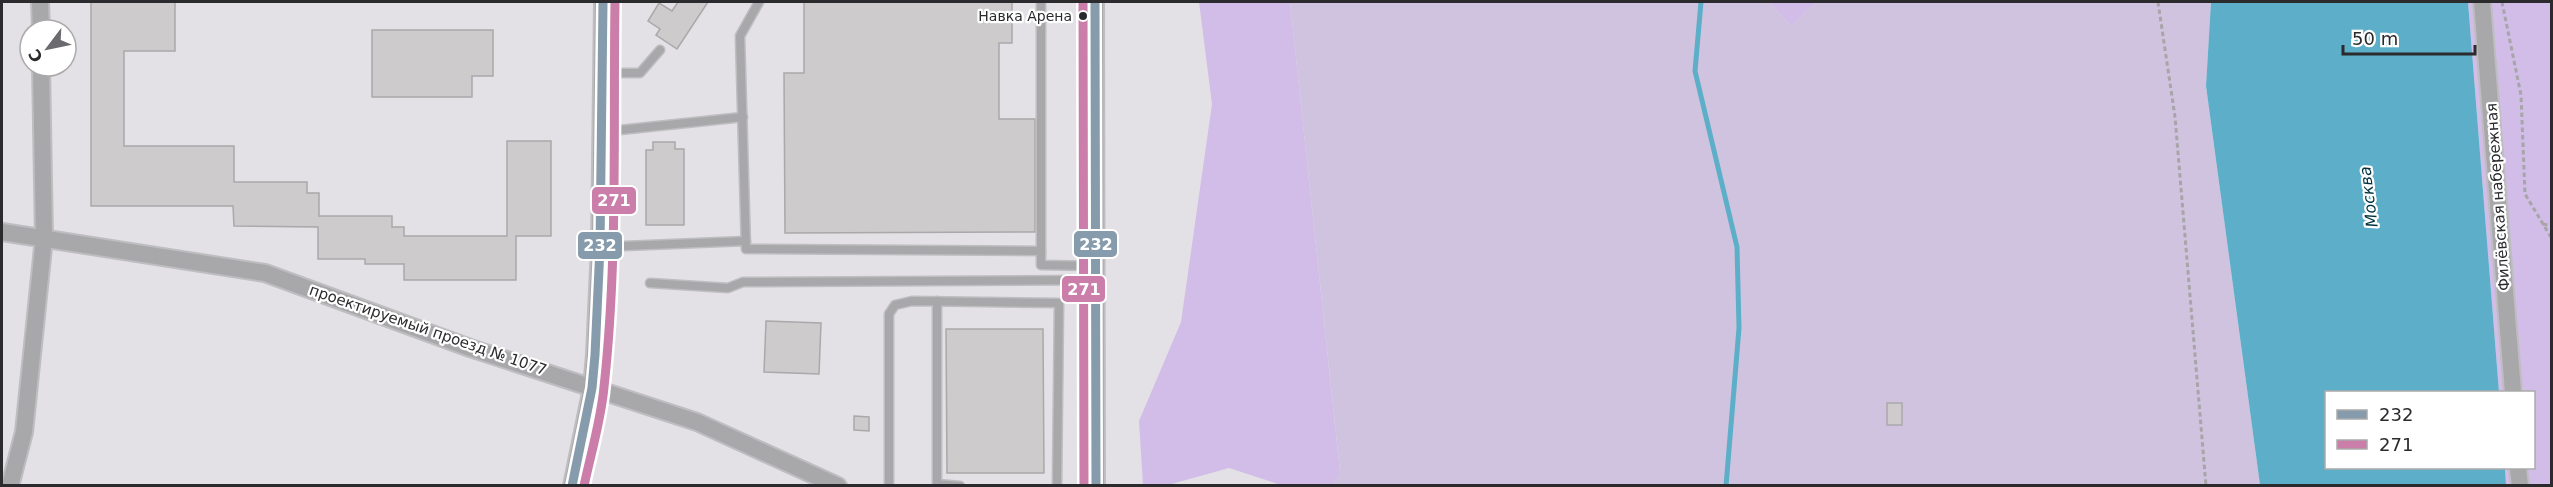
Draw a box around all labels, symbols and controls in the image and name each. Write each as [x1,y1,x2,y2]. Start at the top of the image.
place label: Навка Арена [978,8,1072,24]
marker: Навка Арена [1077,10,1089,22]
north arrow [18,18,78,78]
scale bar [2343,18,2475,56]
text: 50 m [2352,28,2398,49]
text: С [25,46,47,66]
street label: Филёвская набережная [2482,102,2514,292]
water label: Москва [2355,165,2382,229]
line badge: 271 [591,186,637,215]
text: 271 [597,191,631,210]
line badge: 232 [1073,230,1118,258]
line badge: 232 [577,231,623,260]
text: 232 [1079,235,1113,254]
text: 232 [583,236,617,255]
line badge: 271 [1061,275,1106,303]
text: 271 [1067,280,1101,299]
street label: проектируемый проезд № 1077 [307,281,549,379]
legend [2325,391,2535,469]
text: 232 [2379,404,2413,425]
text: 271 [2379,434,2413,455]

